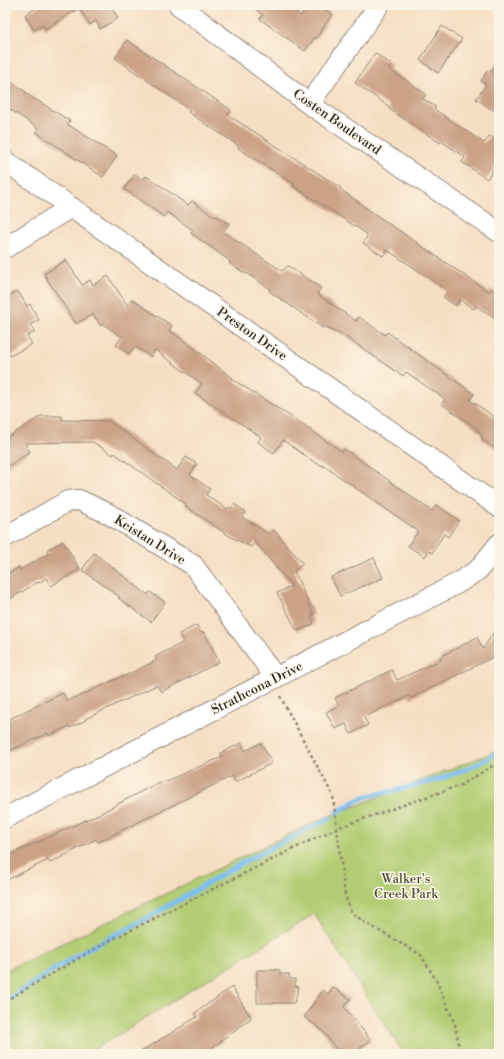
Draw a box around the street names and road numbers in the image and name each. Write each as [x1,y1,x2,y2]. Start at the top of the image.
street label: Costen Boulevard [290,86,385,159]
street label: Preston Drive [214,304,291,364]
street label: Keistan Drive [111,512,189,568]
street label: Strathcona Drive [209,658,306,718]

